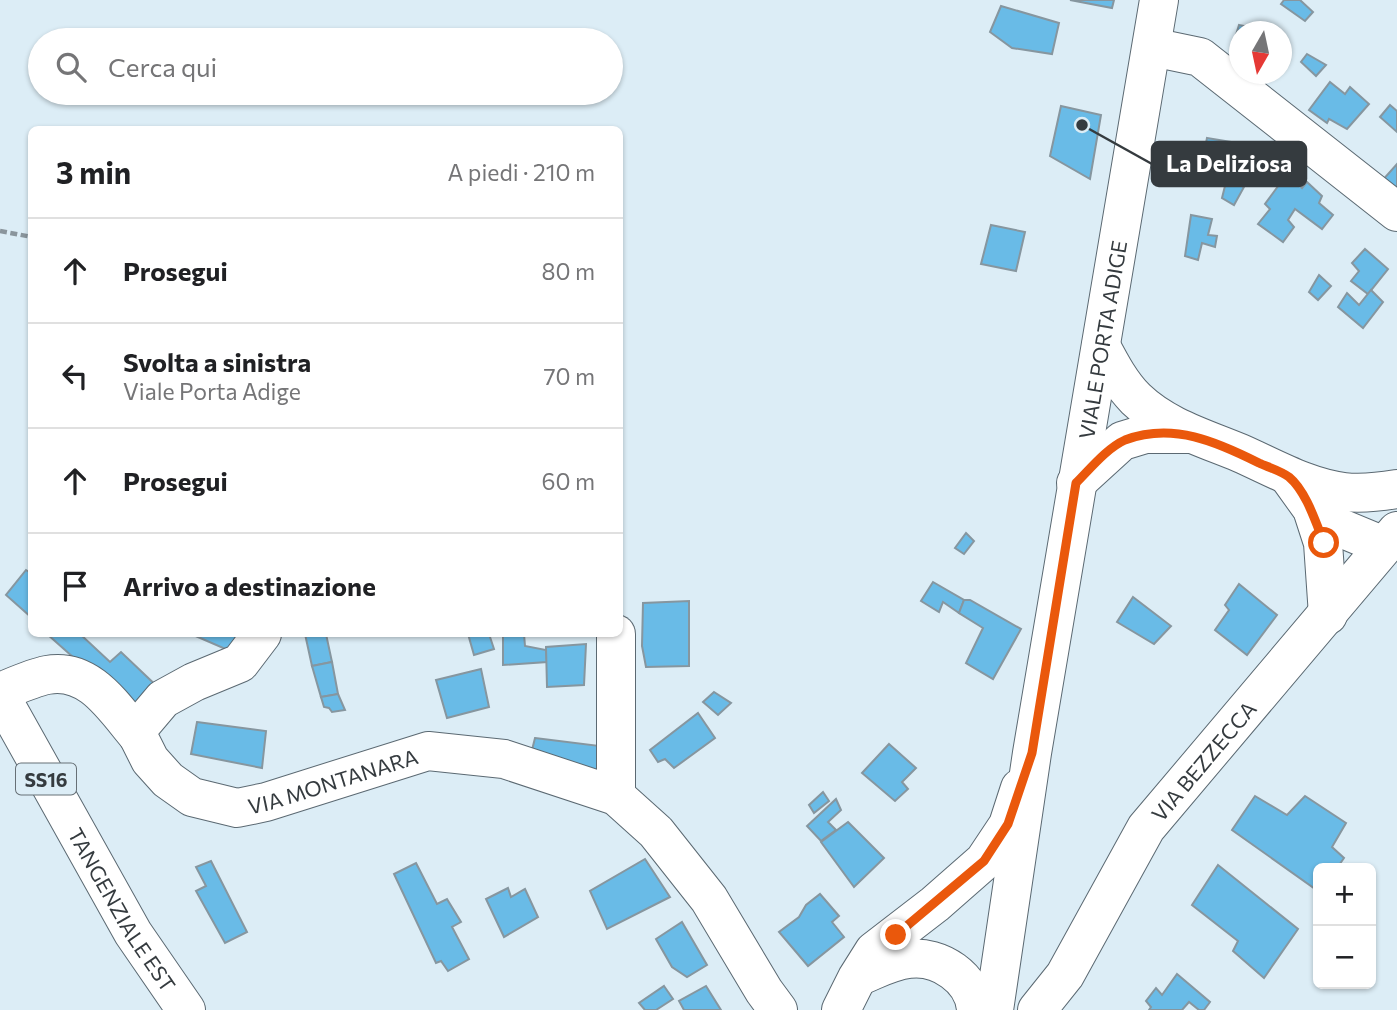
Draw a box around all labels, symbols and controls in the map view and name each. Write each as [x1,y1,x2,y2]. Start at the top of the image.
north arrow [1229,21,1292,84]
search box [28,28,623,105]
icon: search [52,48,90,86]
text: Cerca qui [108,51,217,82]
callout: La Deliziosa [1152,142,1306,186]
text: La Deliziosa [1166,149,1292,177]
text: 3 min [56,153,131,190]
text: A piedi · 210 m [448,158,595,186]
street label: VIALE PORTA ADIGE [1073,238,1131,441]
icon: ahead [56,252,94,290]
text: Prosegui [123,255,228,286]
text: 80 m [542,257,595,285]
text: Svolta a sinistra [123,346,311,377]
icon: left [56,357,94,395]
text: 70 m [543,362,595,390]
text: Viale Porta Adige [123,377,301,405]
icon: ahead [56,462,94,500]
text: Prosegui [123,465,228,496]
text: 60 m [542,467,595,495]
route start [1308,527,1339,558]
icon: arrive [56,567,94,605]
text: Arrivo a destinazione [123,570,376,601]
street label: VIA BEZZECCA [1145,696,1261,825]
street label: VIA MONTANARA [245,743,421,818]
road number: SS16 [16,764,76,794]
street label: TANGENZIALE EST [64,823,182,996]
map controls [1313,863,1376,989]
button: + [1313,863,1376,926]
route end [880,919,911,950]
button: − [1313,926,1376,989]

